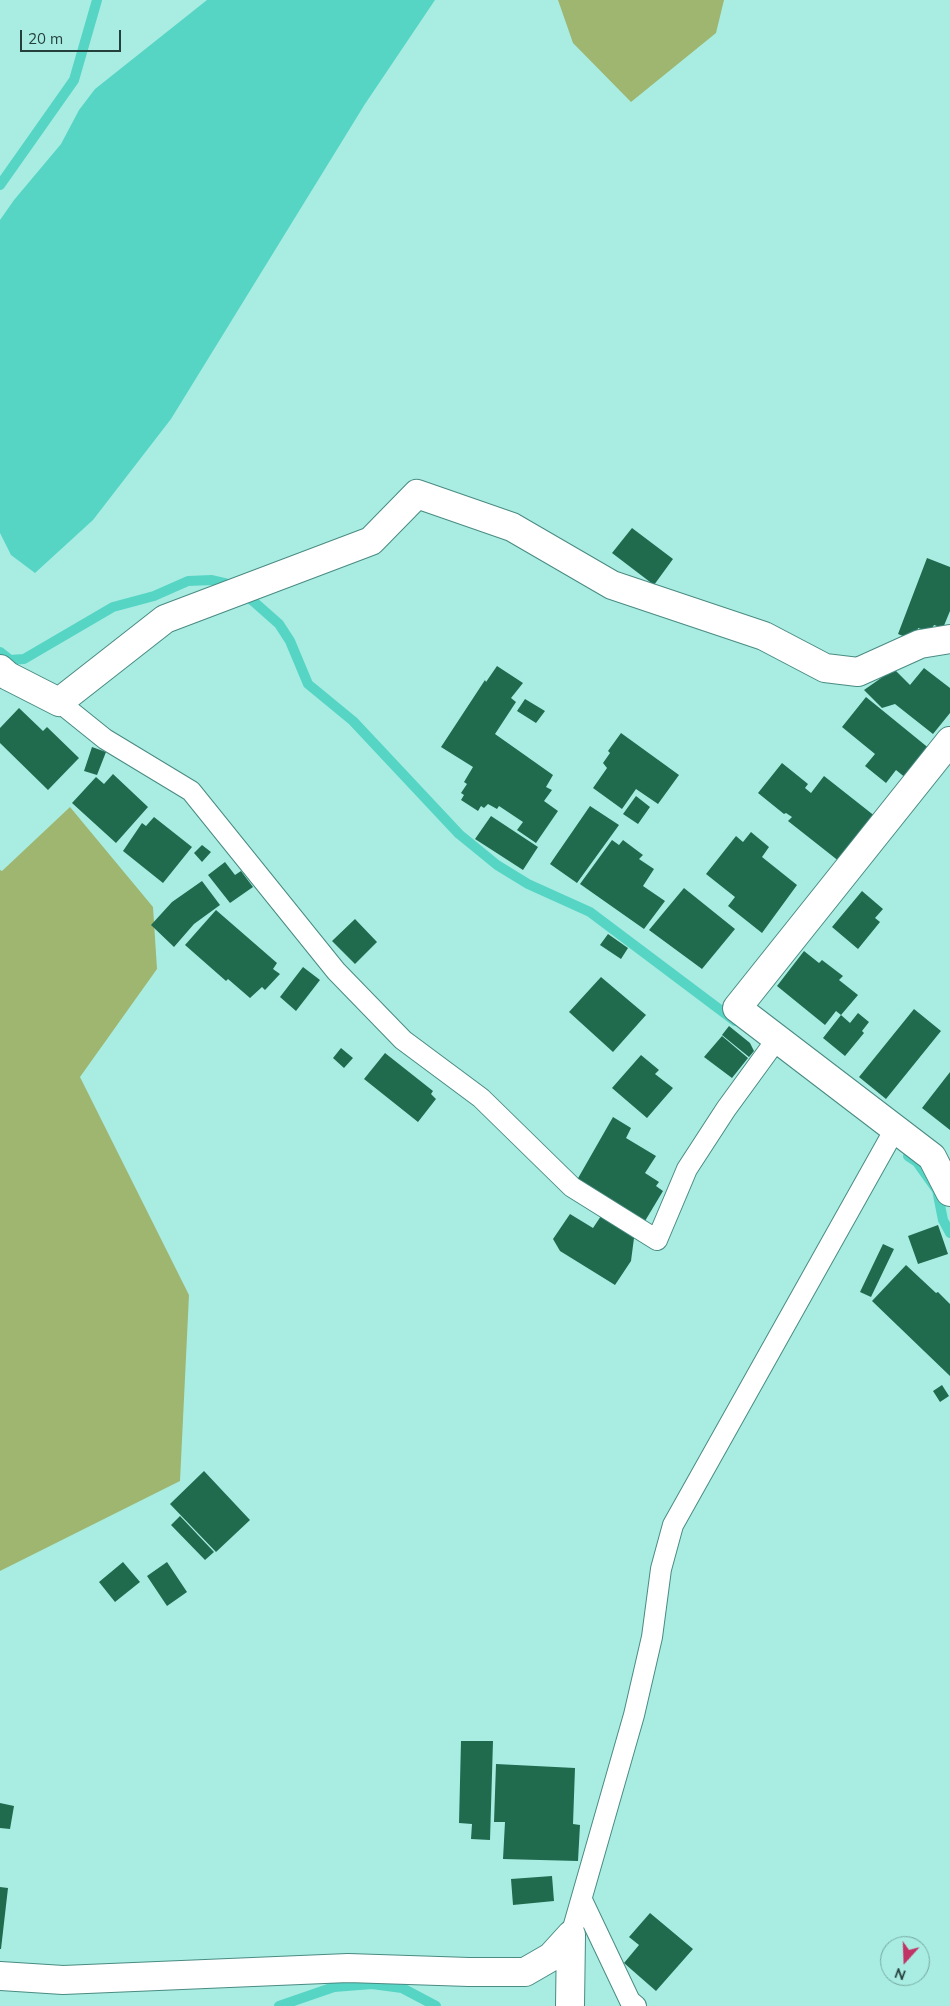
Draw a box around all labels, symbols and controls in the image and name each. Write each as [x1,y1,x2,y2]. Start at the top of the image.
scale bar [22,20,124,52]
text: 20 m [28,29,63,48]
north arrow [880,1936,930,1986]
text: N [892,1964,908,1984]

